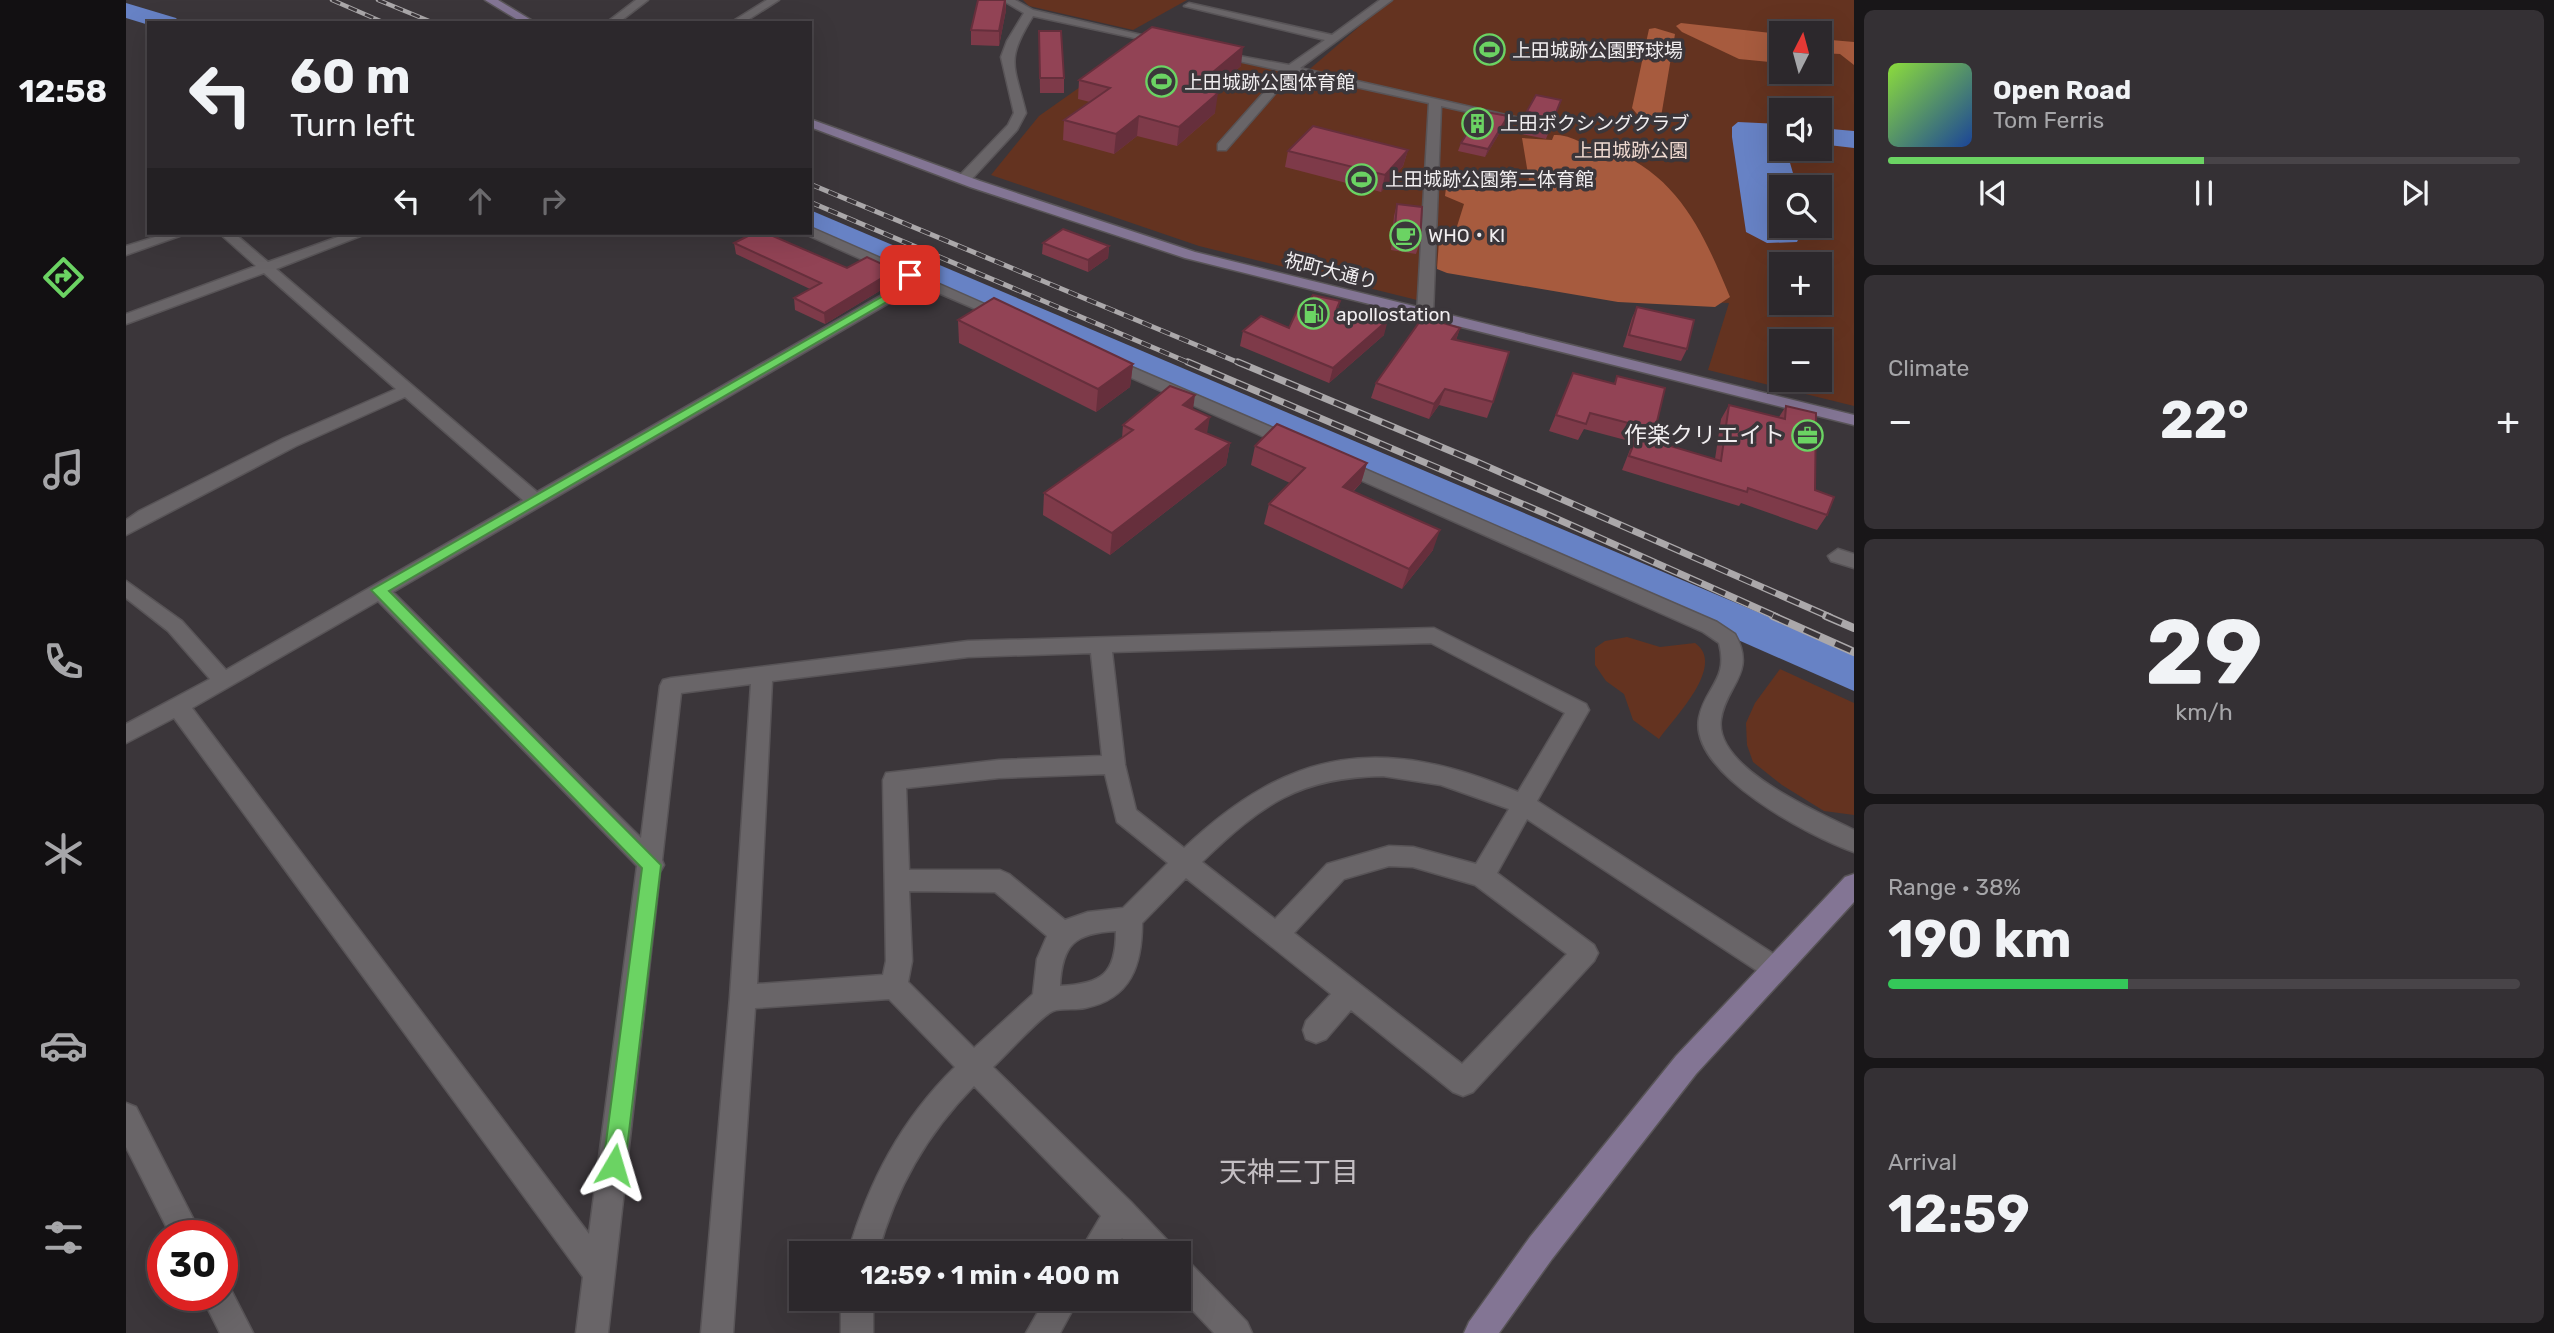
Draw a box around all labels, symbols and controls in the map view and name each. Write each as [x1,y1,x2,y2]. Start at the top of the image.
north arrow [1769,21,1832,84]
map controls [1769,21,1832,392]
sports icon: 上田城跡公園野球場 [1472,33,1506,67]
place label: 上田城跡公園野球場 [1512,39,1683,62]
text: 60 m [290,47,411,105]
icon: left [175,49,266,140]
sports icon: 上田城跡公園体育館 [1144,65,1178,99]
place label: 上田城跡公園体育館 [1184,71,1355,94]
text: 12:58 [19,72,107,110]
text: Open Road [1993,75,2131,106]
button: sound [1769,98,1832,161]
text: Turn left [290,106,415,144]
building icon: 上田ボクシングクラブ [1460,106,1494,140]
text: Tom Ferris [1993,106,2104,134]
place label: 上田ボクシングクラブ [1500,112,1690,135]
park label: 上田城跡公園 [1574,139,1688,162]
sports icon: 上田城跡公園第二体育館 [1345,162,1379,196]
place label: 上田城跡公園第二体育館 [1385,168,1594,191]
icon: previous [1974,174,2012,212]
icon: pause [2185,174,2223,212]
icon: next [2396,174,2434,212]
button: search [1769,175,1832,238]
icon: left [388,182,426,220]
icon: ahead [461,182,499,220]
icon: right [534,182,572,220]
cafe icon: WHO・KI [1388,218,1422,252]
place label: WHO・KI [1428,224,1505,247]
pin [880,245,940,305]
street label: 祝町大通り [1282,248,1380,294]
button: + [1769,252,1832,315]
icon: directions [39,253,88,302]
icon: arrive [891,256,929,294]
fuel station icon: apollostation [1296,297,1330,331]
place label: apollostation [1336,303,1451,326]
button: − [1769,329,1832,392]
text: Climate [1888,354,1969,382]
text: 22° [2160,389,2249,451]
text: − [1888,398,1913,444]
text: + [2496,398,2520,444]
office icon: 作楽クリエイト [1791,418,1825,452]
place label: 作楽クリエイト [1624,421,1785,449]
icon: music [39,445,88,494]
text: 29 [2145,598,2263,706]
icon: phone [39,637,88,686]
text: km/h [2175,698,2233,726]
icon: climate [39,829,88,878]
text: Range · 38% [1888,873,2021,901]
text: 190 km [1888,908,2072,970]
icon: car [39,1021,88,1070]
position arrow [577,1128,651,1202]
text: Arrival [1888,1148,1957,1176]
district label: 天神三丁目 [1219,1156,1359,1189]
text: 12:59 [1888,1183,2030,1245]
icon: filters [39,1213,88,1262]
speed limit sign: 30 [147,1220,238,1311]
text: 12:59 · 1 min · 400 m [860,1260,1120,1291]

